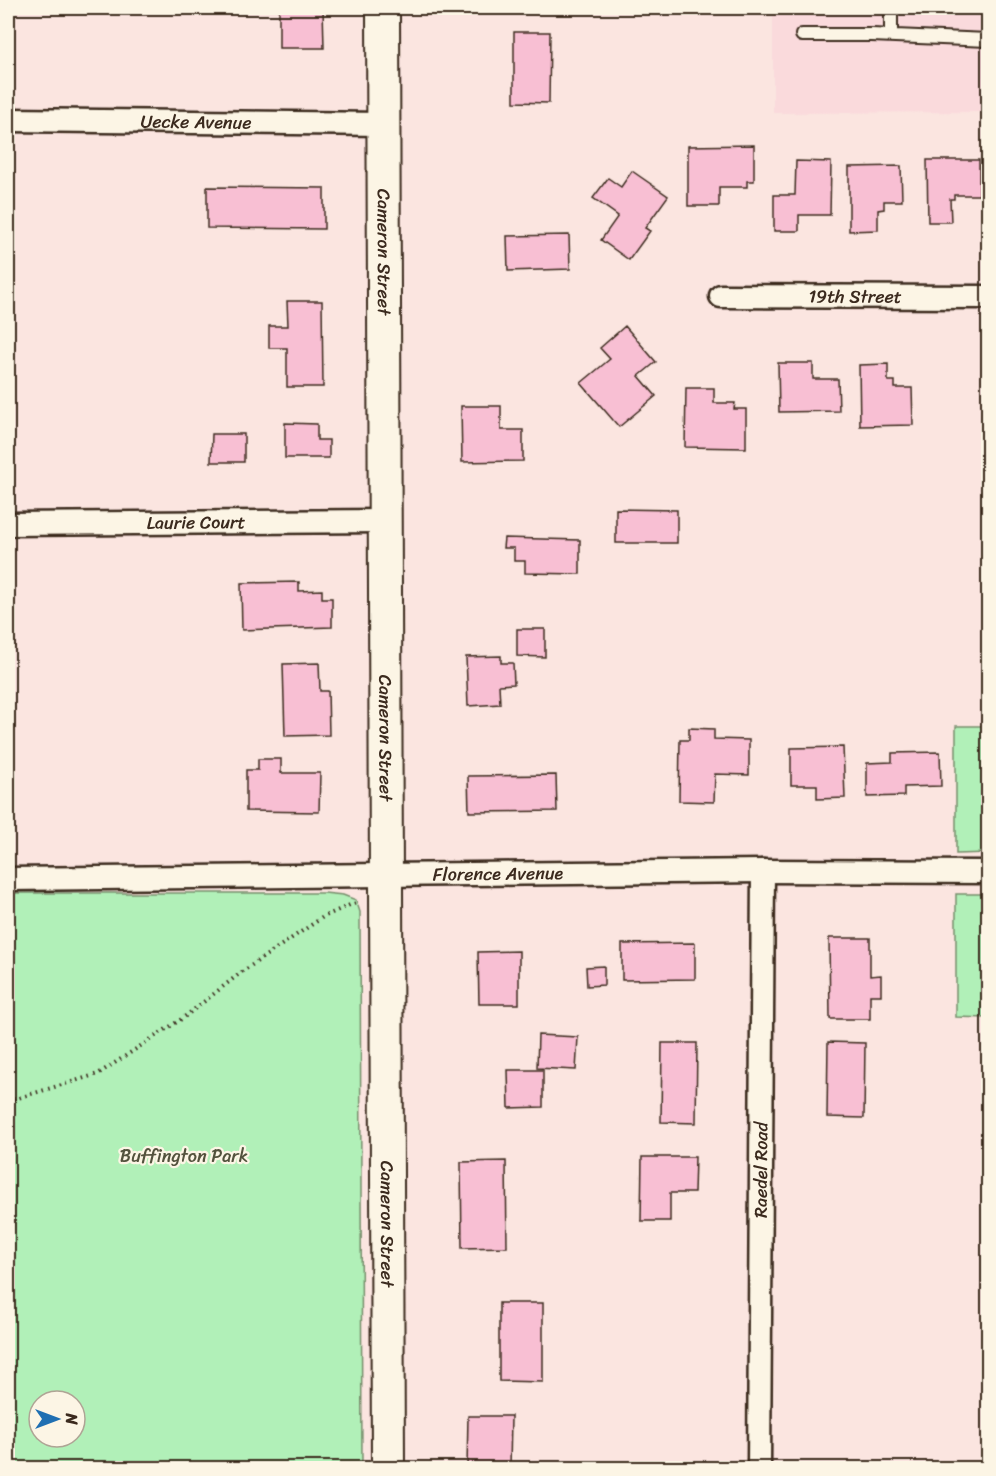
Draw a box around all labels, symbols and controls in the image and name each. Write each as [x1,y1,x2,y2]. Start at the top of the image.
street label: Uecke Avenue [140,105,252,139]
street label: Cameron Street [368,189,400,316]
street label: 19th Street [808,280,902,313]
street label: Laurie Court [147,506,246,539]
street label: Cameron Street [369,675,402,802]
street label: Florence Avenue [433,857,564,890]
street label: Raedel Road [745,1120,777,1218]
park label: Buffington Park [120,1140,248,1172]
street label: Cameron Street [371,1161,403,1288]
north arrow [27,1389,87,1449]
text: N [57,1412,86,1425]

